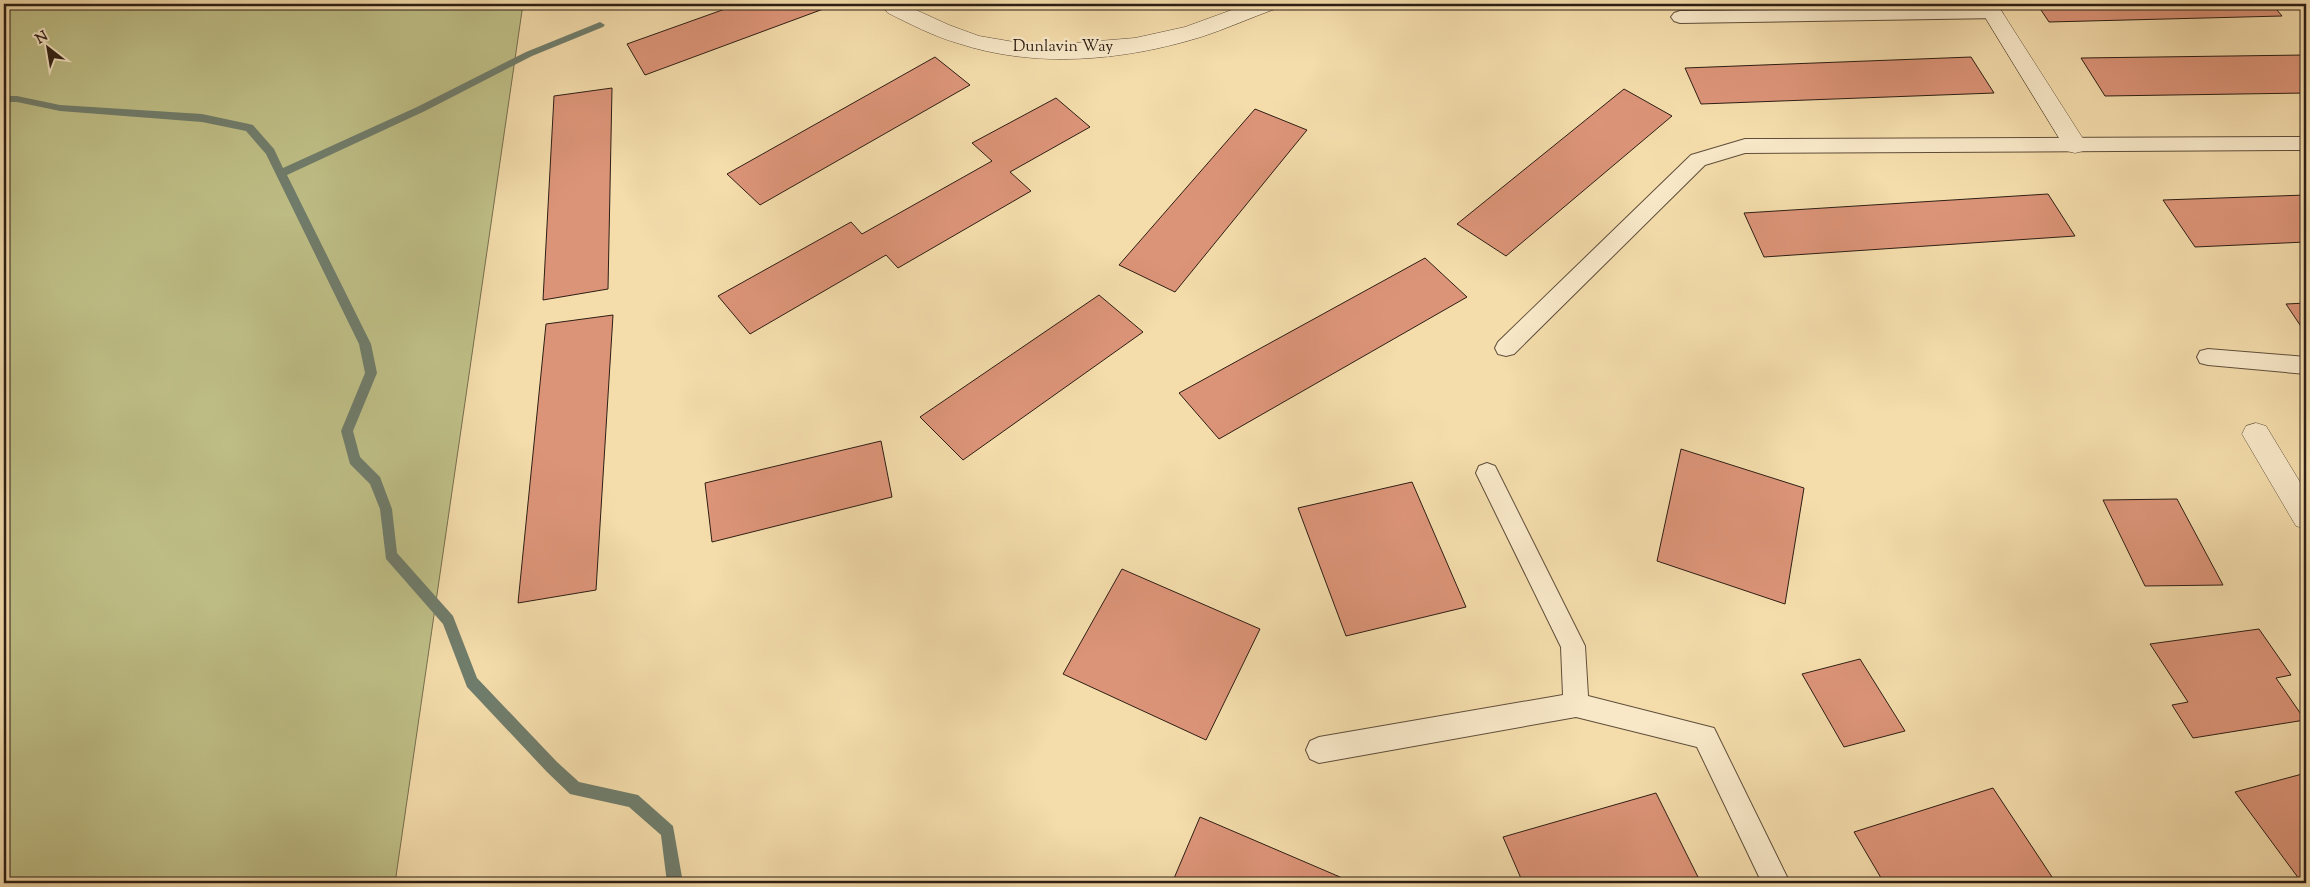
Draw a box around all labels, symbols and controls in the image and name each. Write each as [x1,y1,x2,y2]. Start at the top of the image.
north arrow [22,22,72,72]
text: N [32,27,52,50]
street label: Dunlavin Way [1013,36,1113,59]

